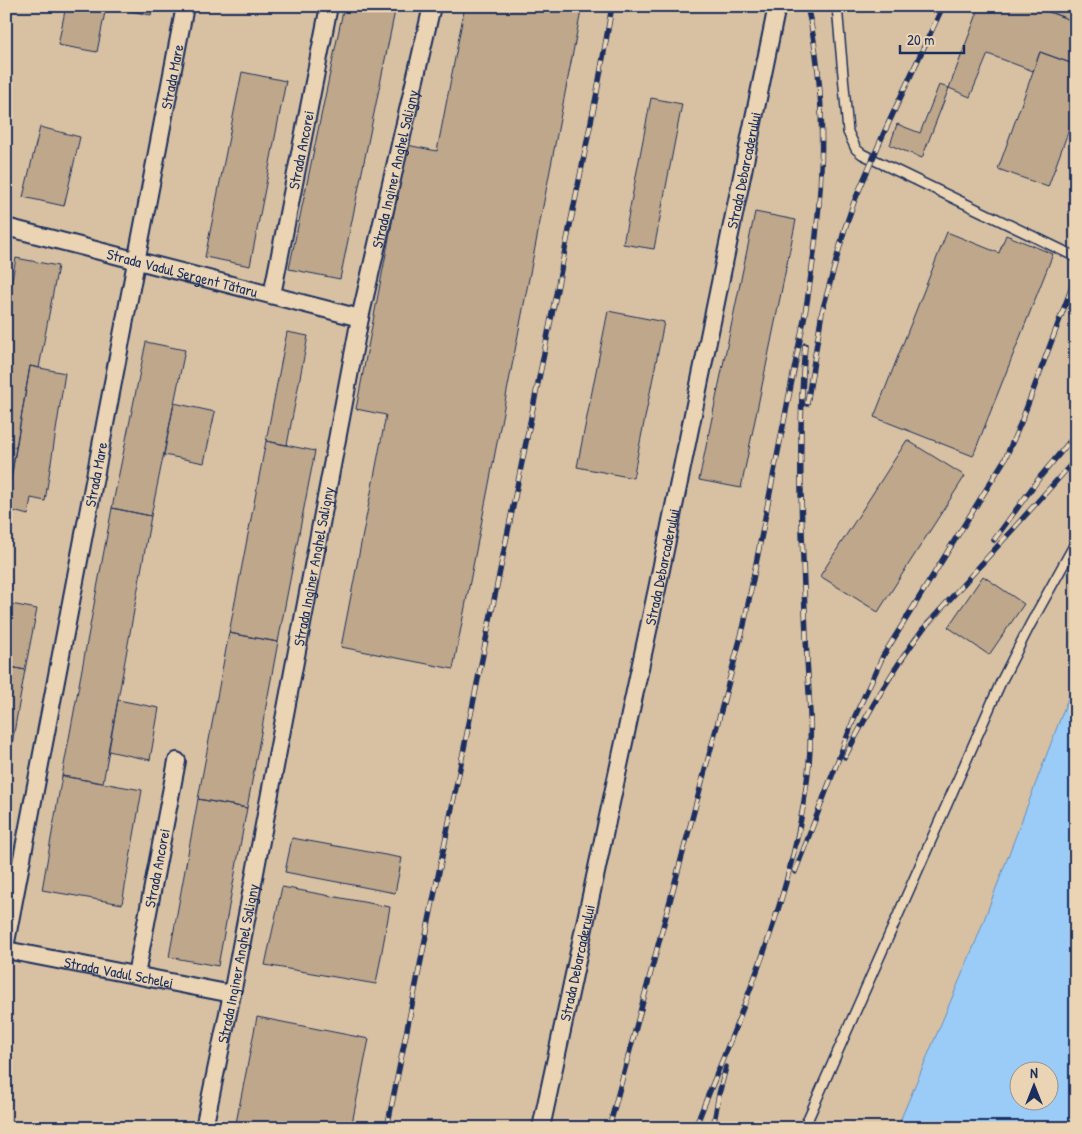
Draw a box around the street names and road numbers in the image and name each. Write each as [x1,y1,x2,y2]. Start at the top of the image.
street label: Strada Mare [155,43,188,111]
street label: Strada Inginer Anghel Saligny [366,88,423,250]
street label: Strada Ancorei [283,108,319,191]
street label: Strada Debarcaderului [721,110,765,230]
street label: Strada Vadul Sergent Tătaru [105,243,260,302]
street label: Strada Mare [79,440,112,509]
street label: Strada Inginer Anghel Saligny [288,485,338,648]
street label: Strada Debarcaderului [639,507,684,627]
street label: Strada Ancorei [139,827,174,909]
street label: Strada Inginer Anghel Saligny [212,882,263,1045]
street label: Strada Debarcaderului [554,903,599,1023]
street label: Strada Vadul Schelei [62,951,175,993]

